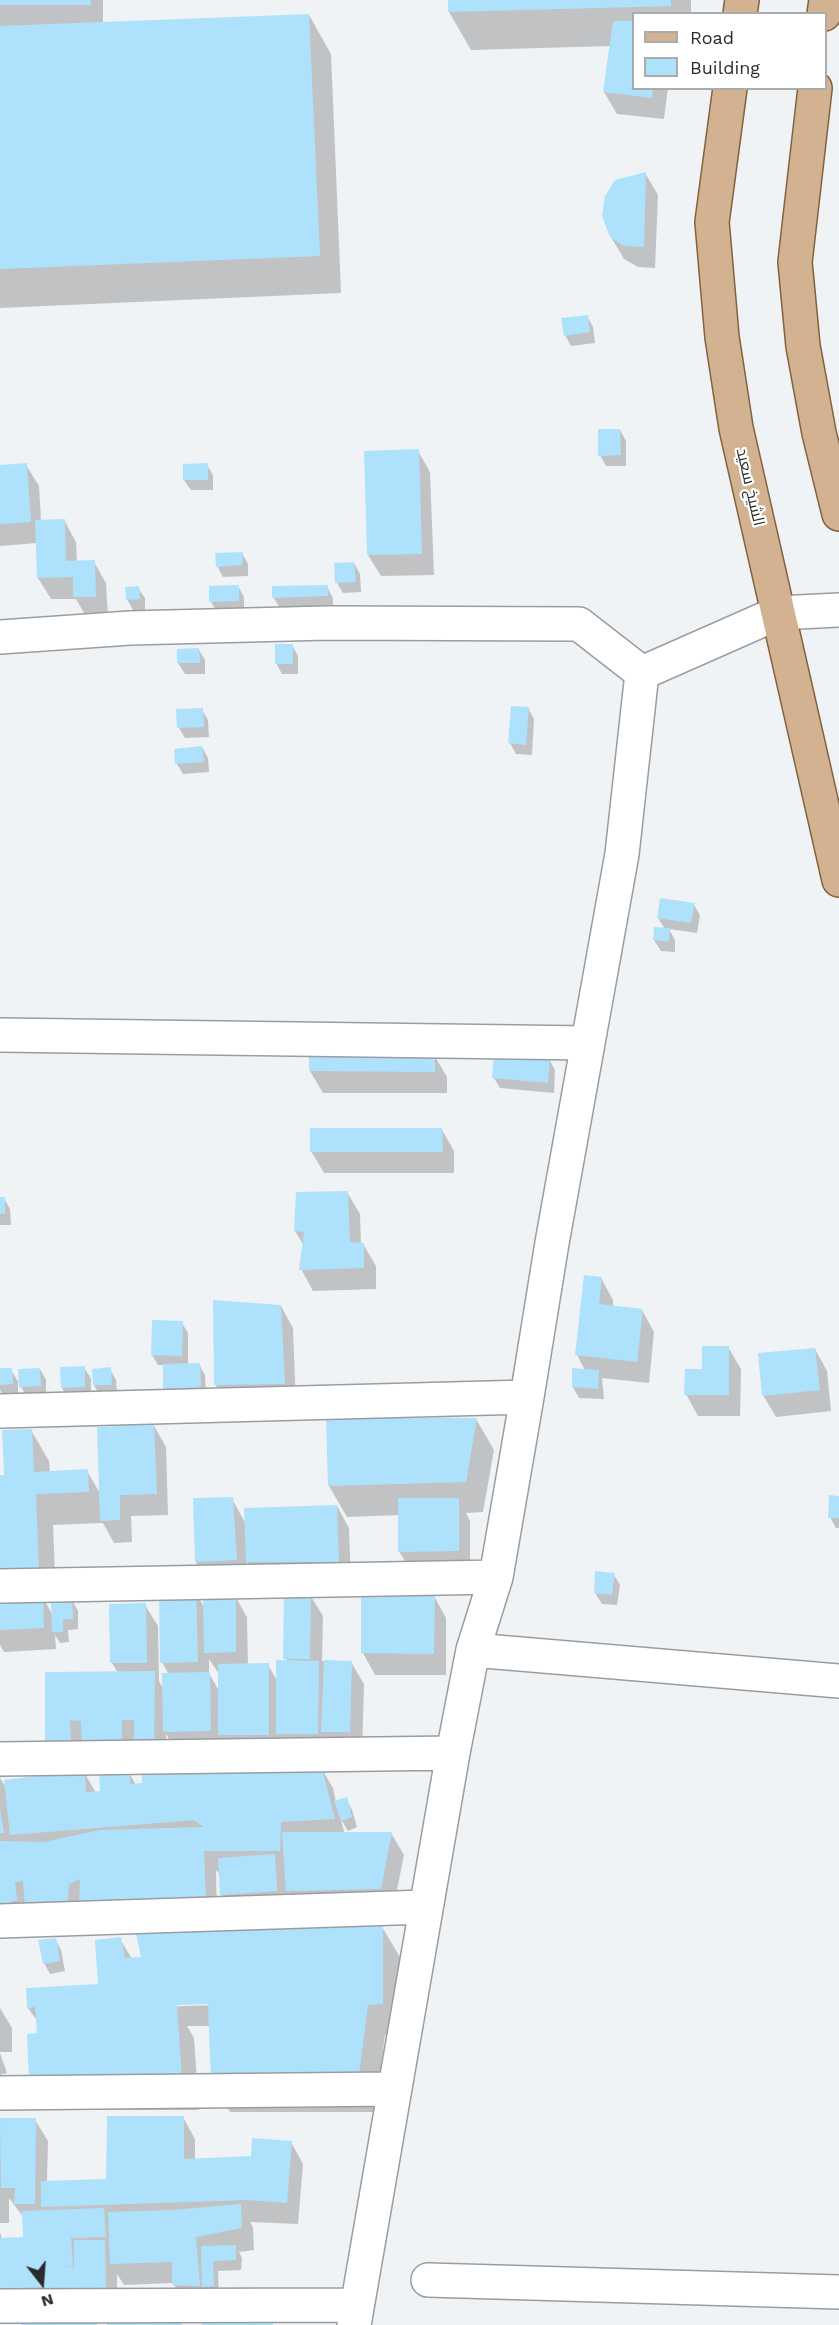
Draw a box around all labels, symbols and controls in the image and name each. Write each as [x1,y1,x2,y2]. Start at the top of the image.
legend [632,12,827,90]
text: Road [690,27,734,48]
text: Building [690,57,760,78]
street label: الشيخ سعيد [732,446,768,528]
north arrow [12,2253,72,2313]
text: N [39,2290,56,2312]

